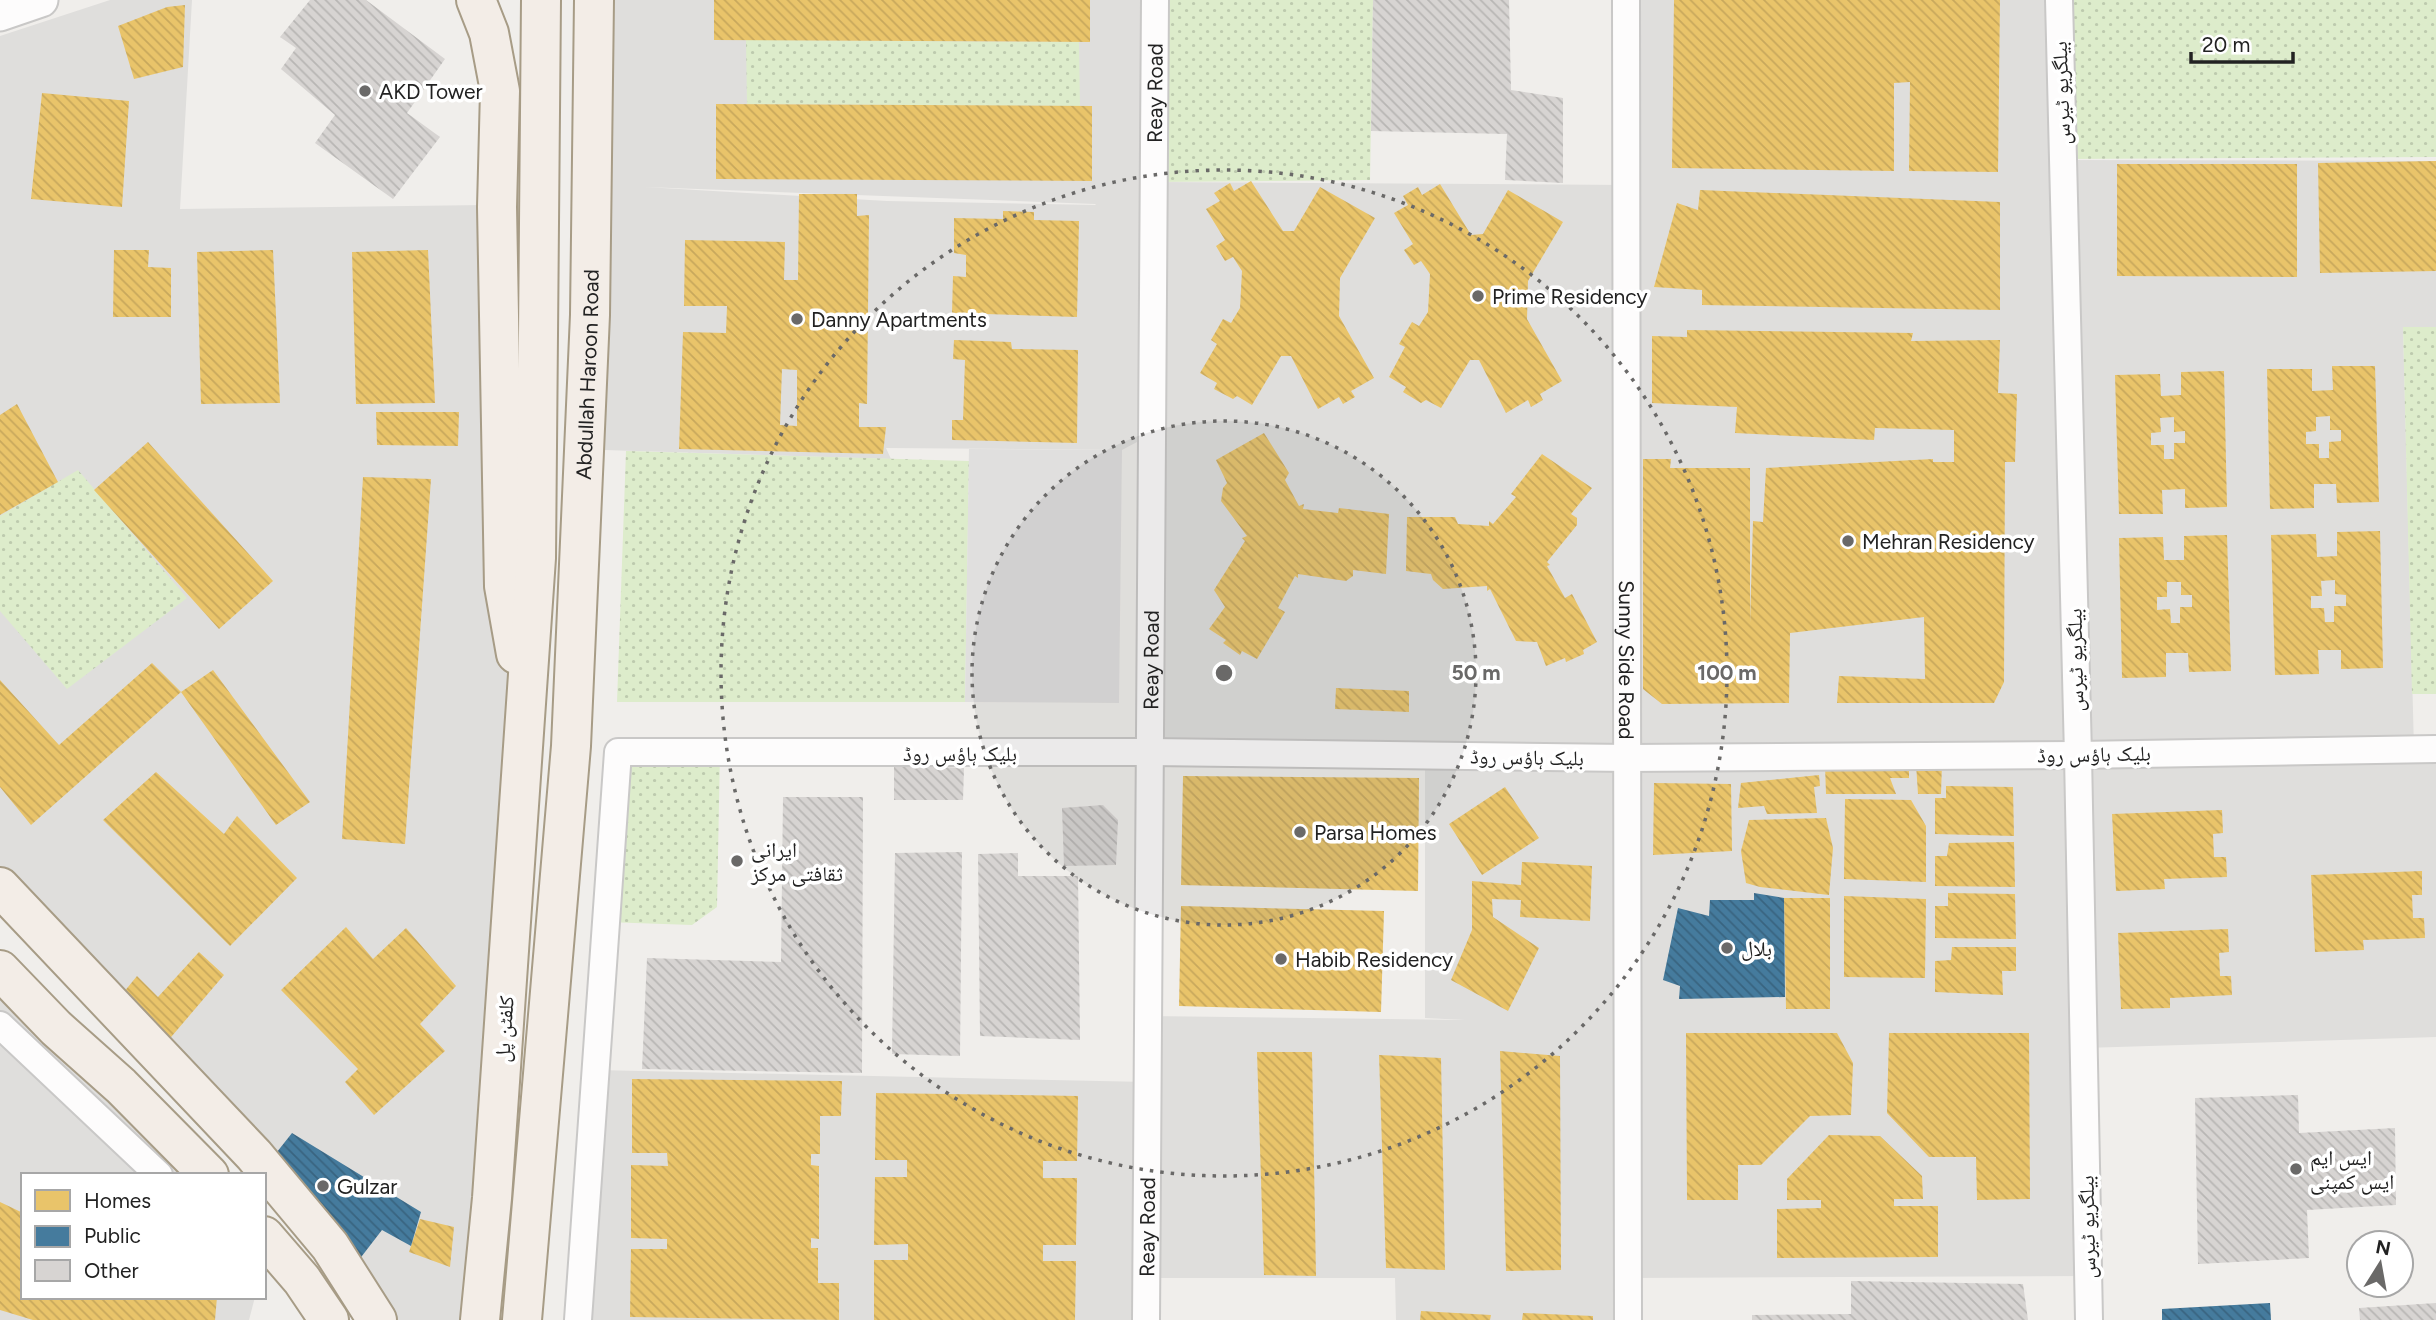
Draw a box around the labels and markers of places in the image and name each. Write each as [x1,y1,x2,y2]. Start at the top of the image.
place label: AKD Tower [379,79,483,104]
marker: AKD Tower [357,83,373,99]
place label: Prime Residency [1492,284,1647,309]
marker: Prime Residency [1470,288,1486,304]
place label: Danny Apartments [811,307,987,332]
marker: Danny Apartments [789,311,805,327]
place label: Mehran Residency [1862,529,2035,554]
marker: Mehran Residency [1840,533,1856,549]
centre of rings [1212,661,1236,685]
place label: Parsa Homes [1314,820,1437,845]
marker: Parsa Homes [1292,824,1308,840]
place label: ایرانی ثقافتی مرکز [750,837,843,887]
marker: ایرانی ثقافتی مرکز [729,853,745,869]
place label: بلال [1741,936,1772,961]
marker: بلال [1719,940,1735,956]
place label: Habib Residency [1295,947,1453,972]
marker: Habib Residency [1273,951,1289,967]
place label: ایس ایم ایس کمپنی [2310,1145,2394,1195]
marker: ایس ایم ایس کمپنی [2288,1161,2304,1177]
place label: Gulzar [337,1174,397,1199]
marker: Gulzar [315,1178,331,1194]

